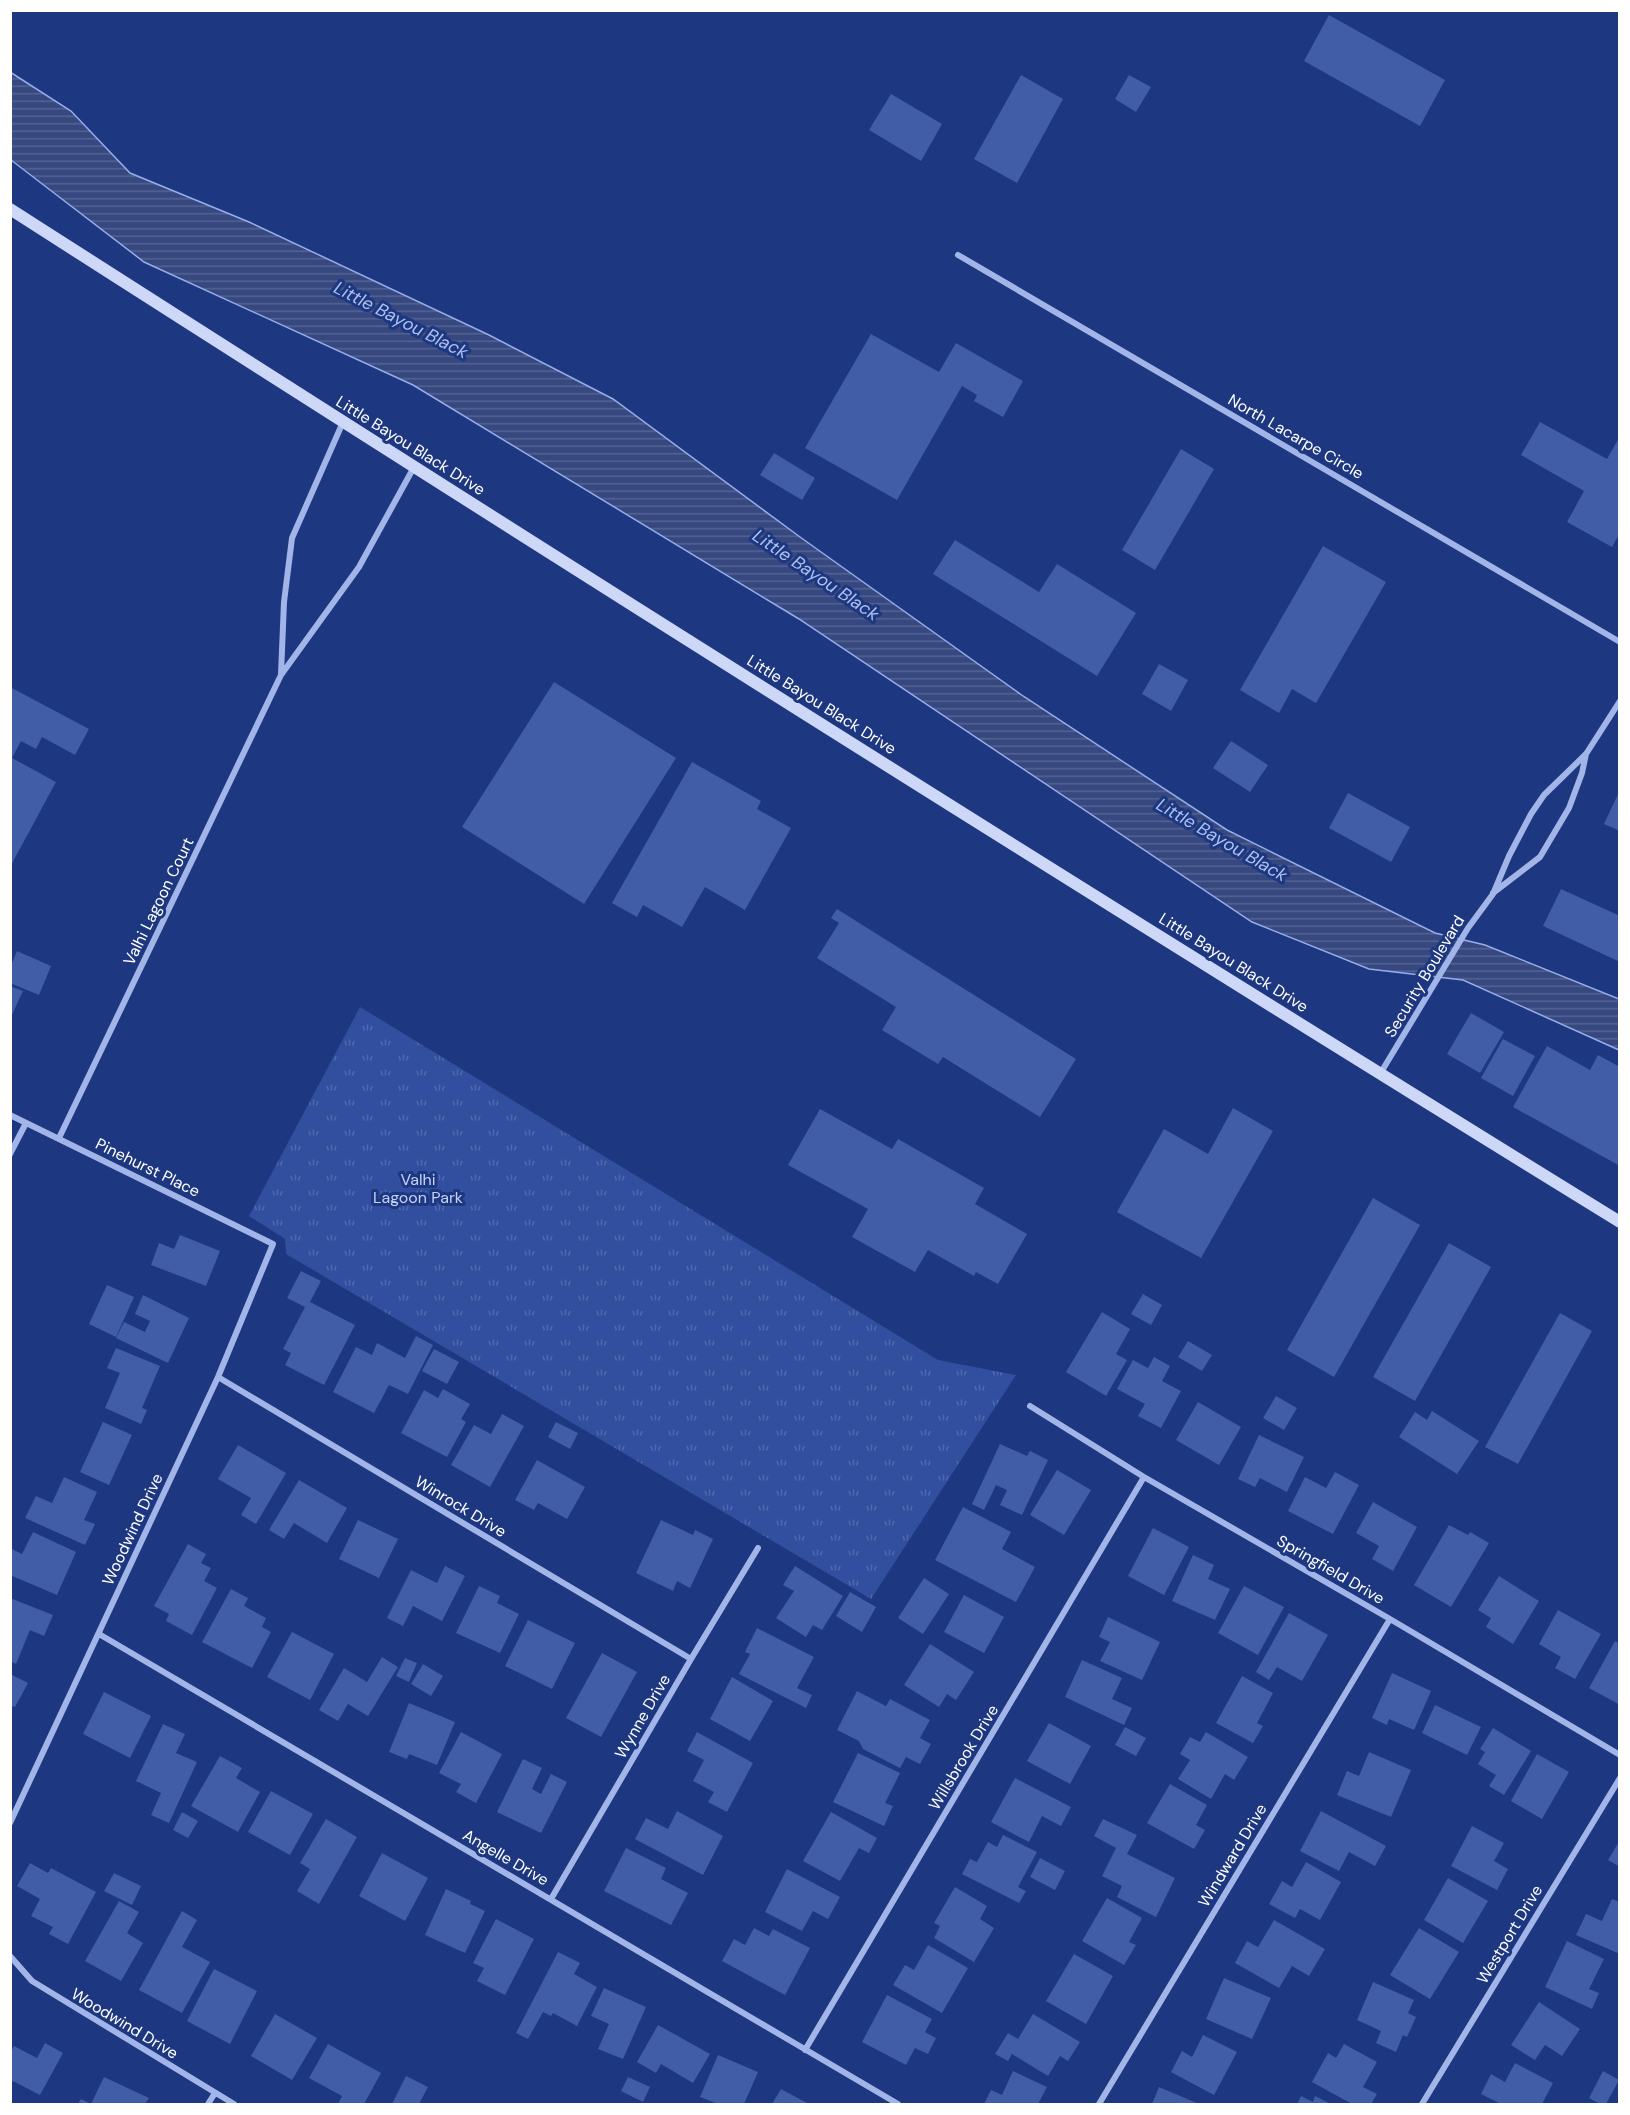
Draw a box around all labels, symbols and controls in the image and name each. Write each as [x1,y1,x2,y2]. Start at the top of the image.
water label: Little Bayou Black [330,276,473,365]
street label: North Lacarpe Circle [1224,389,1367,484]
street label: Little Bayou Black Drive [332,391,489,500]
water label: Little Bayou Black [748,524,885,627]
street label: Little Bayou Black Drive [743,650,900,759]
water label: Little Bayou Black [1152,793,1293,888]
street label: Valhi Lagoon Court [118,834,199,969]
street label: Little Bayou Black Drive [1155,908,1312,1017]
street label: Security Boulevard [1380,911,1469,1041]
street label: Pinehurst Place [92,1133,203,1202]
park label: Valhi Lagoon Park [373,1169,463,1208]
street label: Woodwind Drive [97,1470,168,1589]
street label: Winrock Drive [411,1471,510,1542]
street label: Springfield Drive [1273,1530,1388,1609]
street label: Wynne Drive [610,1670,675,1762]
street label: Willsbrook Drive [924,1701,1003,1814]
street label: Windward Drive [1193,1800,1272,1911]
street label: Angelle Drive [459,1824,553,1890]
street label: Westport Drive [1472,1881,1547,1987]
street label: Woodwind Drive [67,1983,182,2064]

